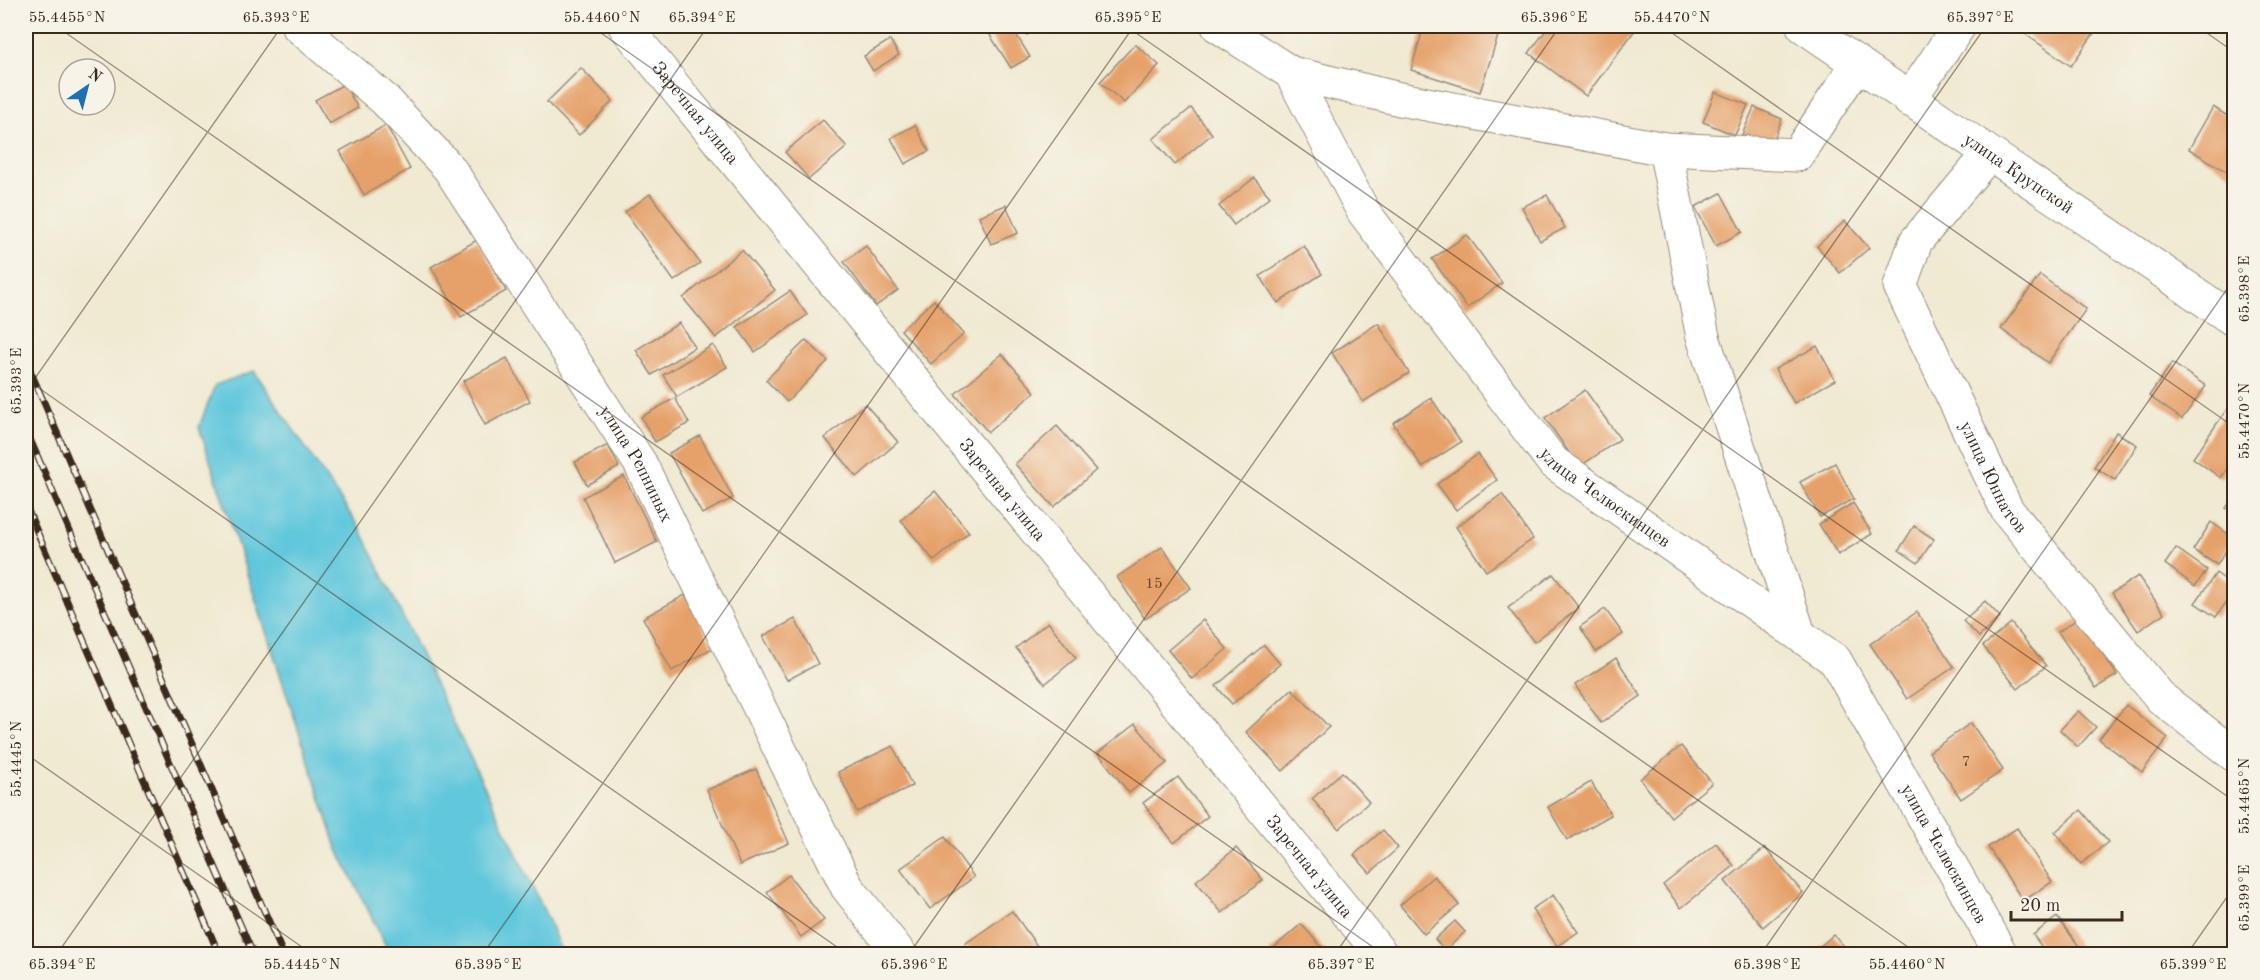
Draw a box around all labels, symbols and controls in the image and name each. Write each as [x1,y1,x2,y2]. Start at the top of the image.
text: 55.4455°N [29,11,106,26]
text: 65.393°E [243,11,309,26]
text: 55.4460°N [564,11,641,26]
text: 65.394°E [669,11,735,26]
text: 65.395°E [1095,11,1161,26]
text: 65.396°E [1521,11,1587,26]
text: 55.4470°N [1634,11,1711,26]
text: 65.397°E [1947,11,2013,26]
north arrow [57,57,117,117]
street label: Заречная улица [648,59,742,168]
text: N [85,66,105,87]
street label: улица Крупской [1960,130,2076,217]
text: 65.398°E [2238,256,2253,322]
text: 65.393°E [10,348,25,414]
text: 55.4470°N [2238,382,2253,459]
street label: улица Репниных [595,403,676,525]
street label: улица Юннатов [1956,419,2030,537]
street label: Заречная улица [955,436,1049,545]
street label: улица Челюскинцев [1536,445,1673,551]
house number: 15 [1145,577,1163,592]
text: 55.4445°N [10,720,25,797]
house number: 7 [1962,755,1970,770]
text: 55.4465°N [2238,757,2253,834]
street label: улица Челюскинцев [1897,781,1990,927]
street label: Заречная улица [1262,813,1356,922]
text: 65.399°E [2238,865,2253,931]
scale bar [2011,884,2122,922]
text: 20 m [2020,897,2060,915]
text: 65.394°E [29,958,95,973]
text: 55.4445°N [264,958,341,973]
text: 65.395°E [455,958,521,973]
text: 65.396°E [881,958,947,973]
text: 65.397°E [1308,958,1374,973]
text: 65.398°E [1734,958,1800,973]
text: 55.4460°N [1869,958,1946,973]
text: 65.399°E [2160,958,2226,973]

